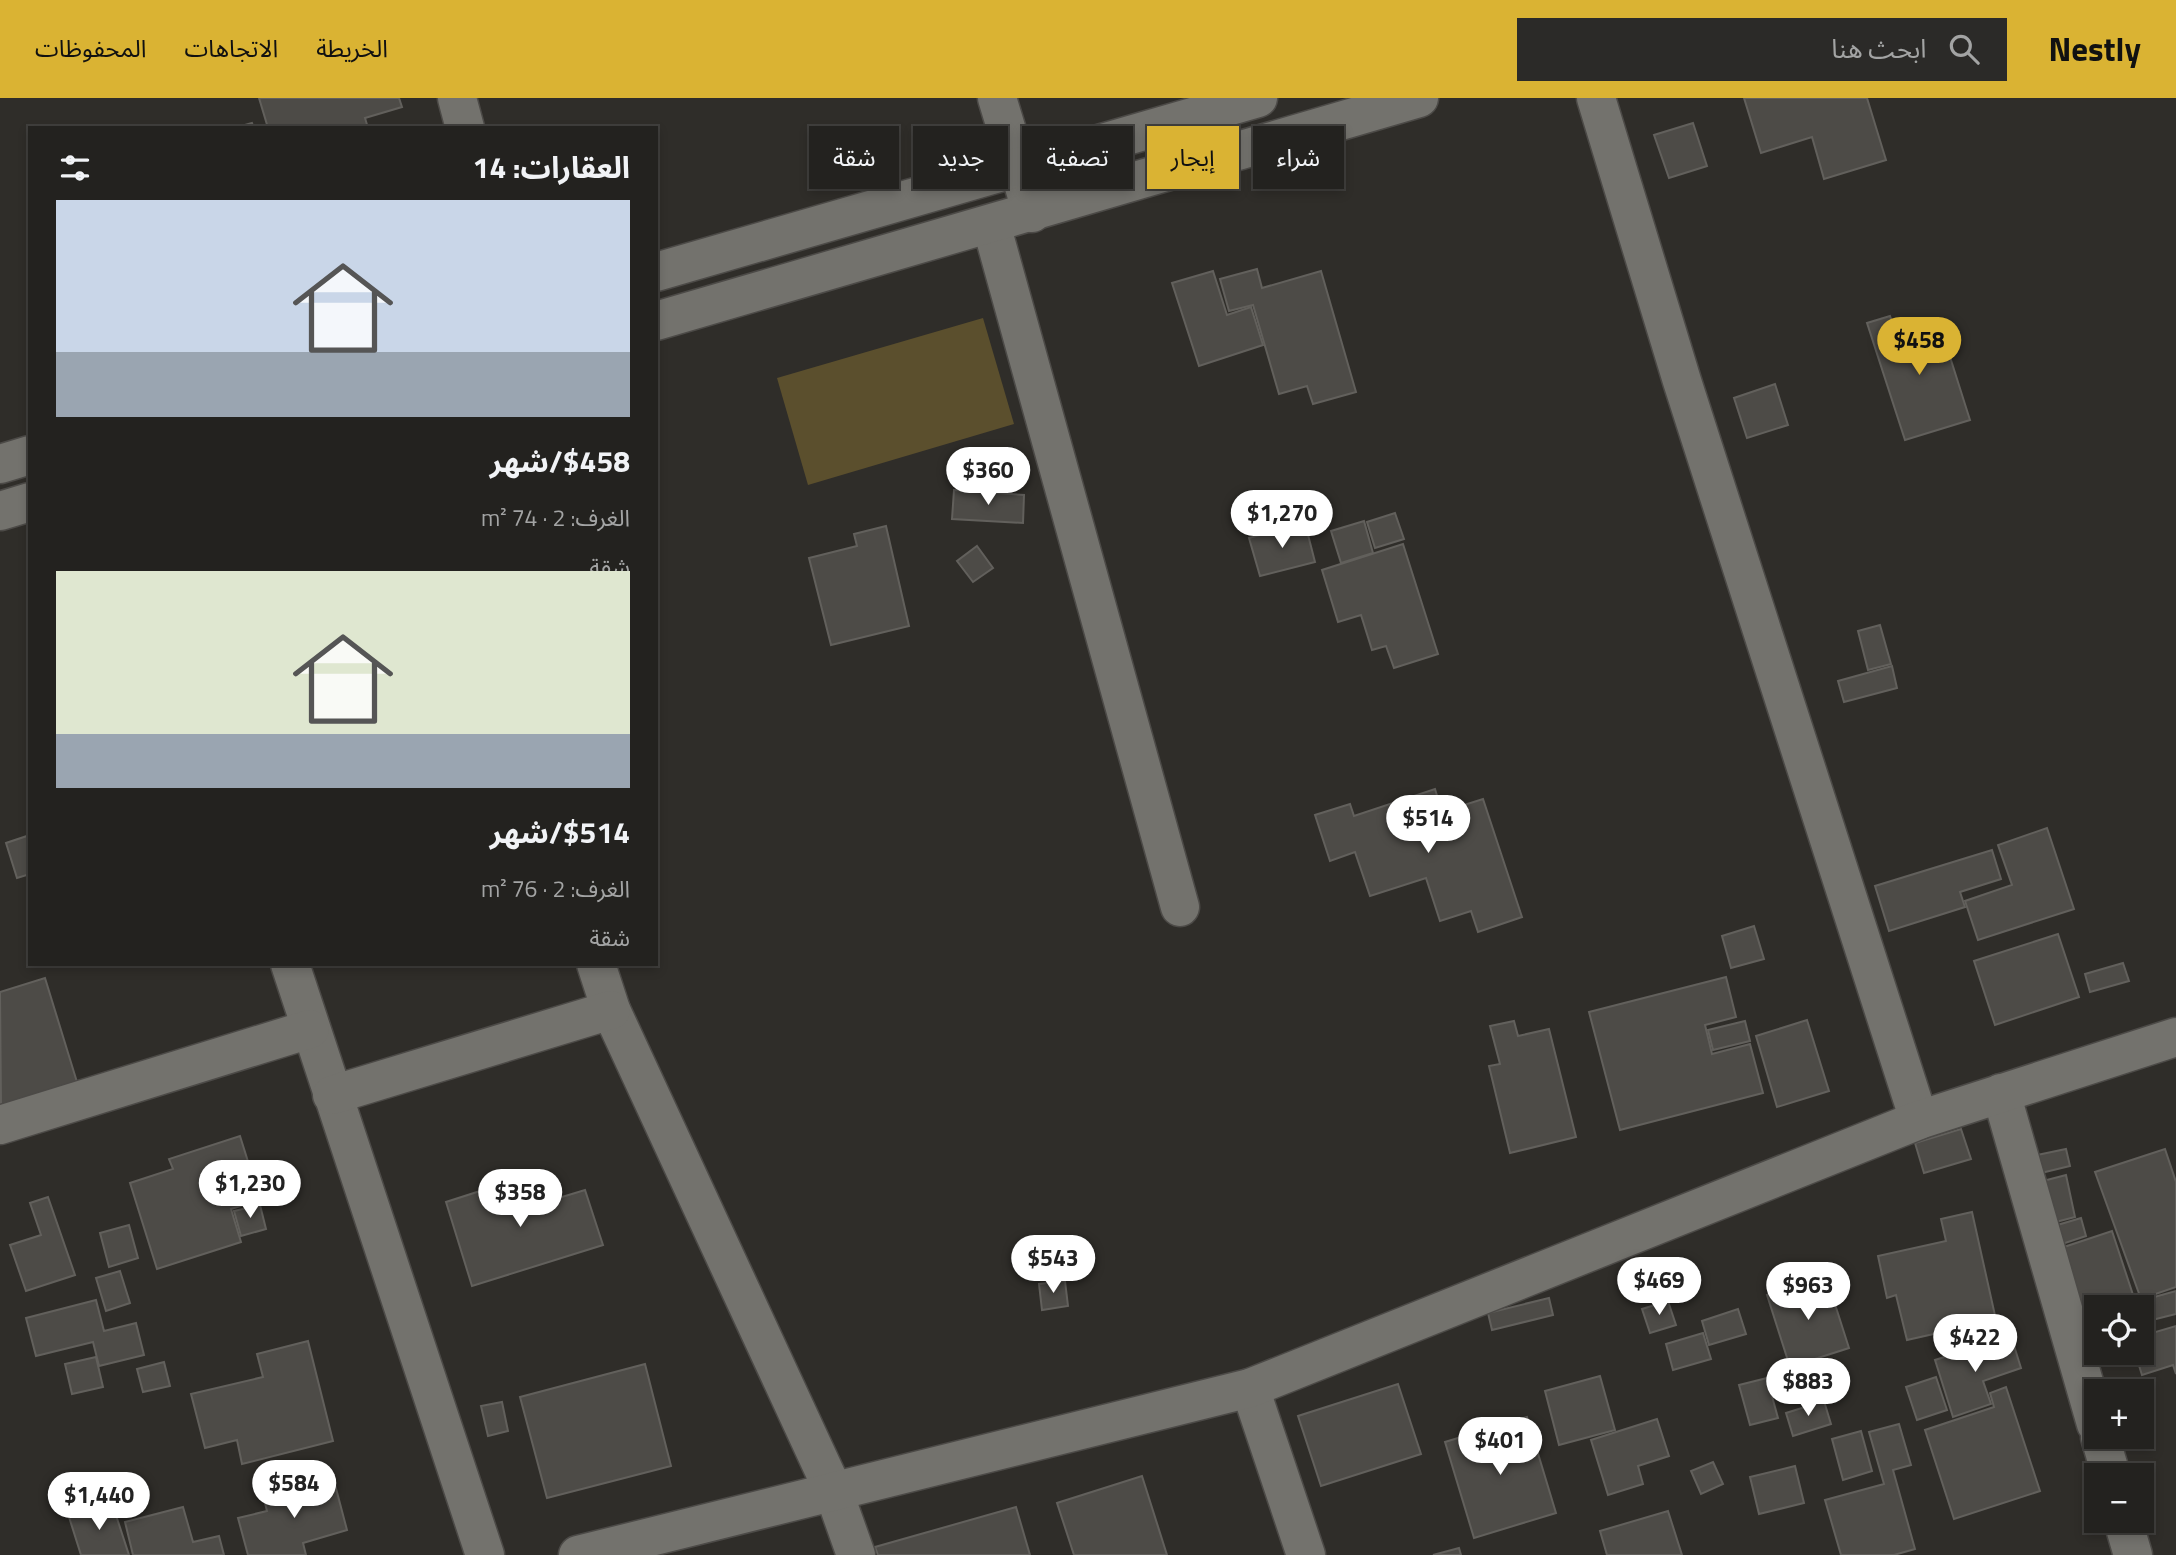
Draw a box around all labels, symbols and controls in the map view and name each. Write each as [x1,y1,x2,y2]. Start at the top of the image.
search box [1517,18,2007,81]
text: Nestly [2049,24,2141,74]
text: ابحث هنا [1831,29,1927,68]
text: المحفوظات [35,30,146,66]
text: الاتجاهات [184,30,278,66]
text: الخريطة [316,30,388,66]
icon: search [1945,30,1983,68]
chip: شقة [809,126,899,189]
chip: جديد [913,126,1008,189]
chip: تصفية [1022,126,1133,189]
chip: إيجار [1147,126,1239,189]
chip: شراء [1253,126,1344,189]
text: العقارات: 14 [473,144,630,190]
icon: filters [56,149,94,187]
icon: home [280,245,406,371]
pin: $458 [1878,317,1960,377]
text: $458 [1893,322,1945,357]
text: $458/شهر [490,438,630,484]
pin: $360 [947,448,1029,507]
text: $360 [962,452,1014,487]
pin: $1,270 [1225,490,1339,550]
text: $1,270 [1247,495,1317,530]
text: الغرف: 2 · 74 m² [481,500,630,535]
text: شقة [589,549,630,584]
icon: home [280,616,406,742]
pin: $514 [1387,796,1469,855]
text: $514 [1402,800,1454,835]
text: $514/شهر [490,809,630,855]
text: الغرف: 2 · 76 m² [481,871,630,906]
text: شقة [589,920,630,955]
pin: $1,230 [193,1160,307,1220]
text: $1,230 [215,1165,285,1200]
pin: $358 [479,1170,561,1229]
text: $358 [494,1174,546,1209]
pin: $543 [1012,1236,1094,1295]
text: $543 [1027,1240,1079,1275]
pin: $469 [1618,1258,1700,1317]
text: $469 [1633,1262,1685,1297]
pin: $963 [1767,1262,1849,1322]
text: $963 [1782,1267,1834,1302]
map controls [2084,1295,2154,1533]
button: locate [2084,1295,2154,1365]
pin: $422 [1934,1314,2016,1374]
text: $422 [1949,1319,2001,1354]
pin: $883 [1767,1358,1849,1418]
text: $883 [1782,1363,1834,1398]
button: + [2084,1379,2154,1449]
pin: $401 [1459,1418,1541,1477]
text: $401 [1474,1422,1526,1457]
pin: $584 [253,1460,335,1520]
button: − [2084,1463,2154,1533]
text: $584 [268,1465,320,1500]
pin: $1,440 [42,1472,156,1532]
text: $1,440 [64,1477,134,1512]

